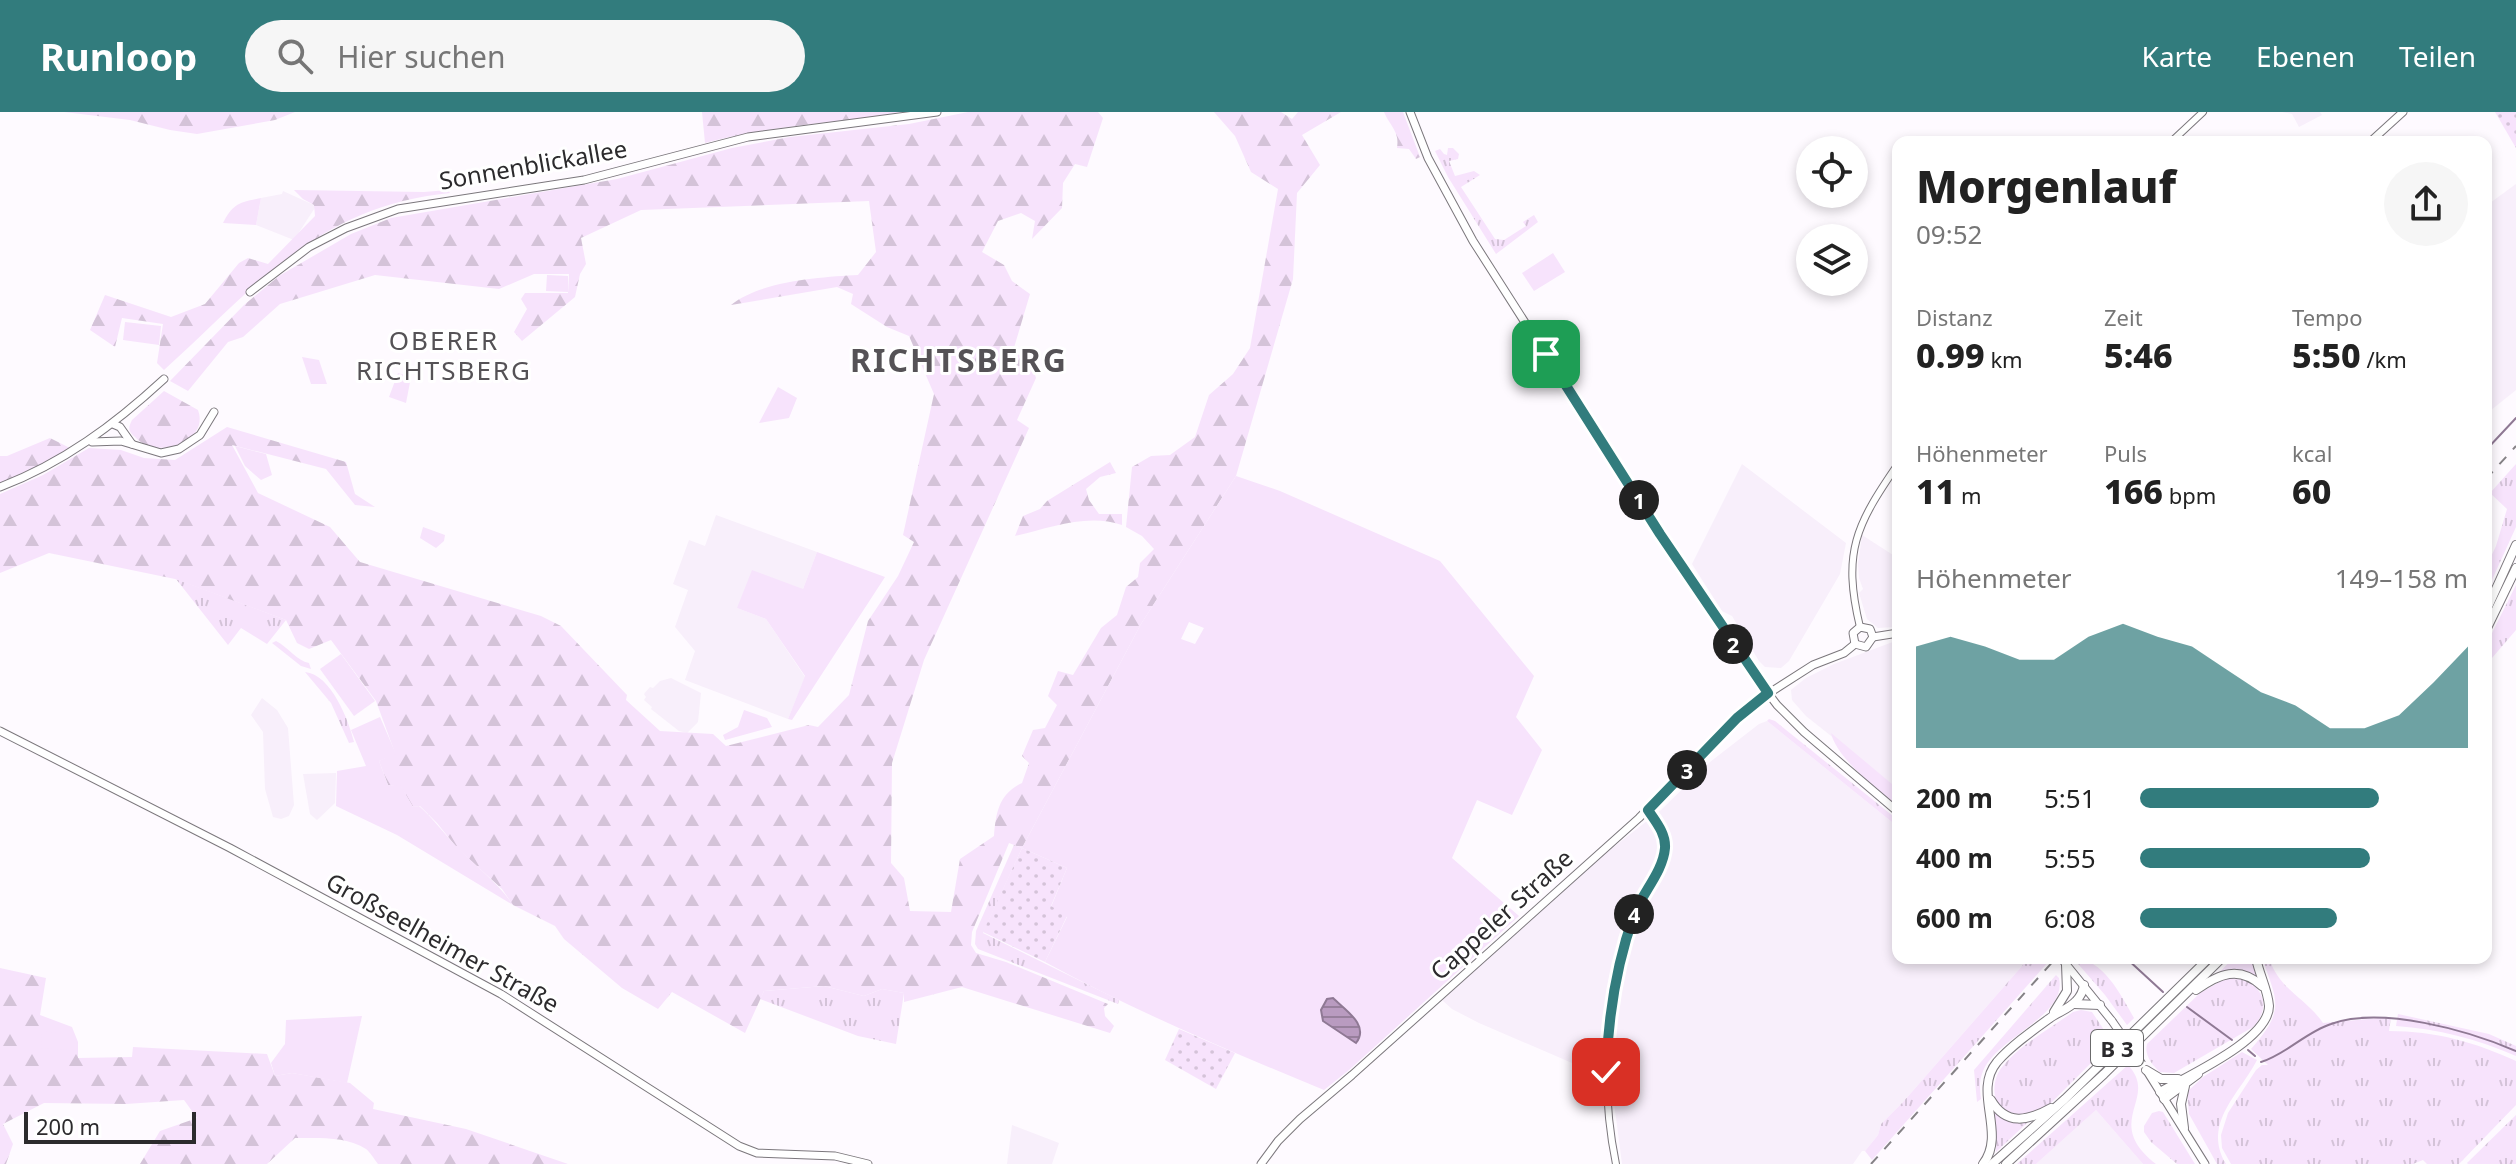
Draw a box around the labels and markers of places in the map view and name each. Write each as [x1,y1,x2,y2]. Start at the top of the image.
pin [1512,320,1580,388]
pin: 1 [1619,480,1659,520]
pin: 2 [1713,624,1753,664]
pin: 3 [1667,750,1707,790]
pin: 4 [1614,894,1654,934]
pin [1572,1038,1640,1106]

